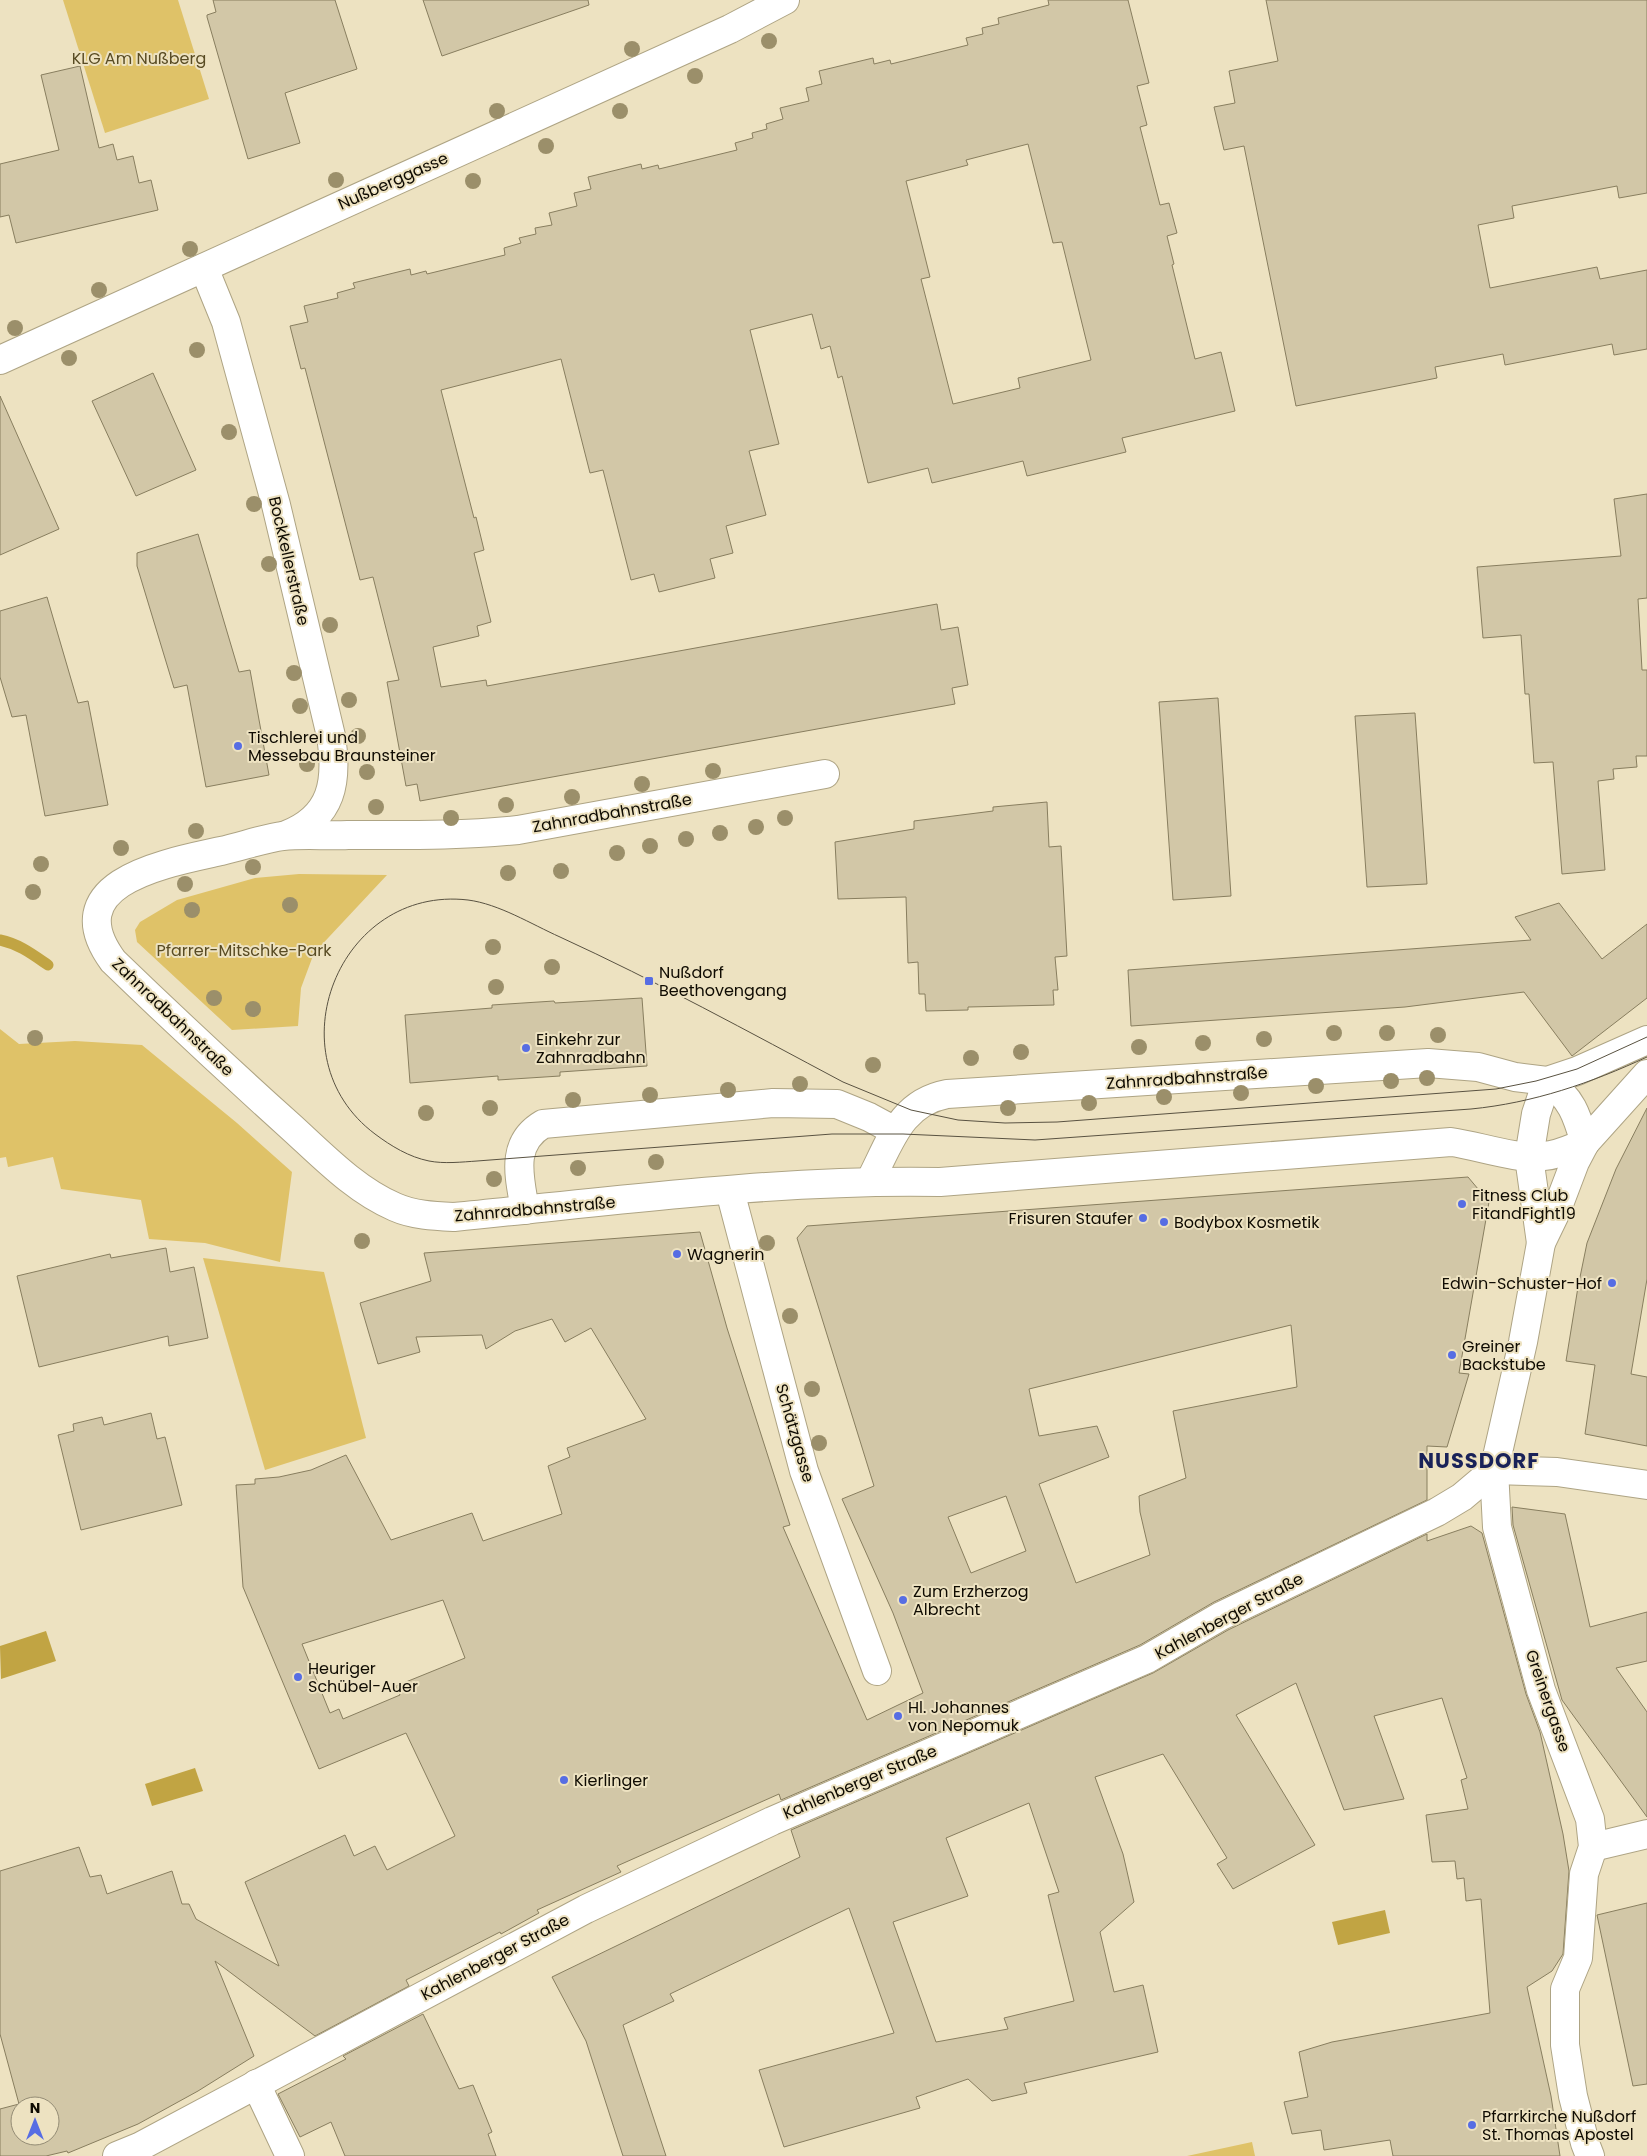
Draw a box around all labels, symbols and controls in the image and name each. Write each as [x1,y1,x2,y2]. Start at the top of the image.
park label: KLG Am Nußberg [72,47,206,70]
street label: Nußberggasse [334,146,452,216]
street label: Bockkellerstraße [263,494,315,628]
place label: Tischlerei und Messebau Braunsteiner [248,726,436,767]
marker: Tischlerei und Messebau Braunsteiner [232,740,244,752]
street label: Zahnradbahnstraße [531,788,694,838]
park label: Pfarrer-Mitschke-Park [156,939,332,962]
street label: Zahnradbahnstraße [107,953,239,1081]
place label: Nußdorf Beethovengang [659,961,787,1002]
marker: Nußdorf Beethovengang [643,975,655,987]
place label: Einkehr zur Zahnradbahn [536,1028,646,1069]
marker: Einkehr zur Zahnradbahn [520,1042,532,1054]
street label: Zahnradbahnstraße [1106,1061,1268,1095]
place label: Fitness Club FitandFight19 [1472,1184,1576,1225]
street label: Zahnradbahnstraße [454,1191,616,1227]
marker: Fitness Club FitandFight19 [1456,1198,1468,1210]
place label: Frisuren Staufer [1009,1207,1133,1230]
place label: Bodybox Kosmetik [1174,1211,1320,1234]
marker: Frisuren Staufer [1137,1212,1149,1224]
marker: Bodybox Kosmetik [1158,1216,1170,1228]
place label: Wagnerin [687,1243,765,1266]
marker: Wagnerin [671,1248,683,1260]
place label: Edwin-Schuster-Hof [1442,1272,1602,1295]
marker: Edwin-Schuster-Hof [1606,1277,1618,1289]
place label: Greiner Backstube [1462,1335,1546,1376]
marker: Greiner Backstube [1446,1349,1458,1361]
street label: Schätzgasse [770,1381,820,1485]
district label: NUSSDORF [1418,1446,1540,1475]
street label: Kahlenberger Straße [1151,1567,1307,1665]
place label: Zum Erzherzog Albrecht [913,1580,1029,1621]
marker: Zum Erzherzog Albrecht [897,1594,909,1606]
street label: Greinergasse [1520,1647,1576,1755]
place label: Heuriger Schübel-Auer [308,1657,418,1698]
marker: Heuriger Schübel-Auer [292,1671,304,1683]
place label: Hl. Johannes von Nepomuk [908,1696,1020,1737]
marker: Hl. Johannes von Nepomuk [892,1710,904,1722]
street label: Kahlenberger Straße [779,1739,941,1825]
place label: Kierlinger [574,1769,648,1792]
marker: Kierlinger [558,1774,570,1786]
street label: Kahlenberger Straße [417,1908,573,2006]
north arrow [10,2096,60,2146]
text: N [30,2098,40,2118]
place label: Pfarrkirche Nußdorf St. Thomas Apostel [1482,2105,1636,2146]
marker: Pfarrkirche Nußdorf St. Thomas Apostel [1466,2119,1478,2131]

